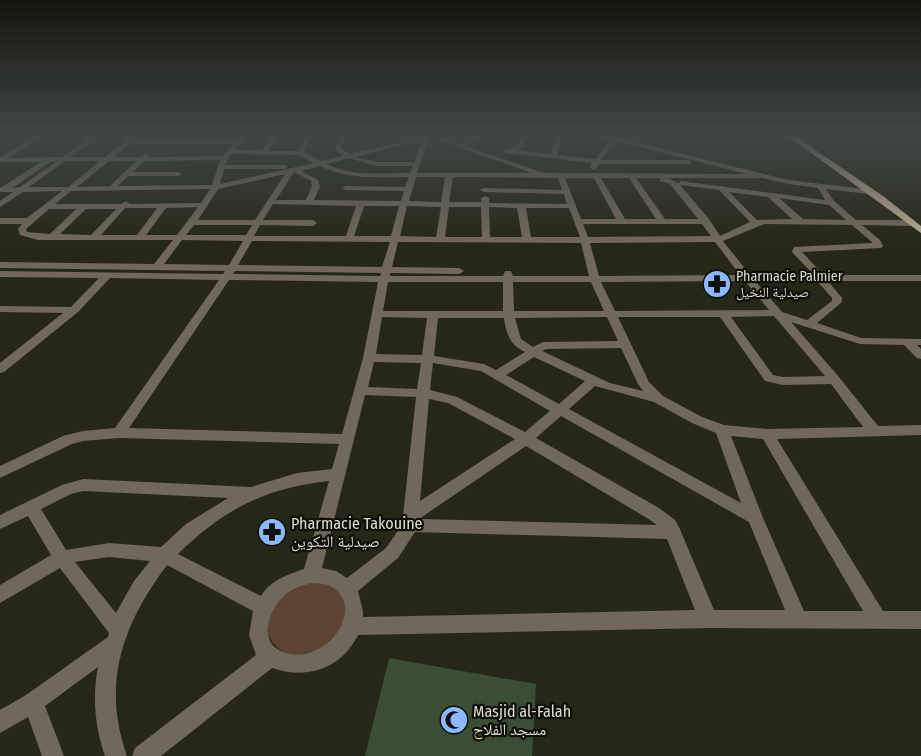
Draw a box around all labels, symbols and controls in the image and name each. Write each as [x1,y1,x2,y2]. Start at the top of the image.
place label: Pharmacie Palmier صيدلية النخيل [736,268,843,301]
pharmacy icon: Pharmacie Palmier صيدلية النخيل [702,269,732,299]
place label: Pharmacie Takouine صيدلية التكوين [291,514,423,552]
pharmacy icon: Pharmacie Takouine صيدلية التكوين [257,517,287,547]
place label: Masjid al-Falah مسجد الفلاح [473,702,571,740]
mosque icon: Masjid al-Falah مسجد الفلاح [439,705,469,735]

